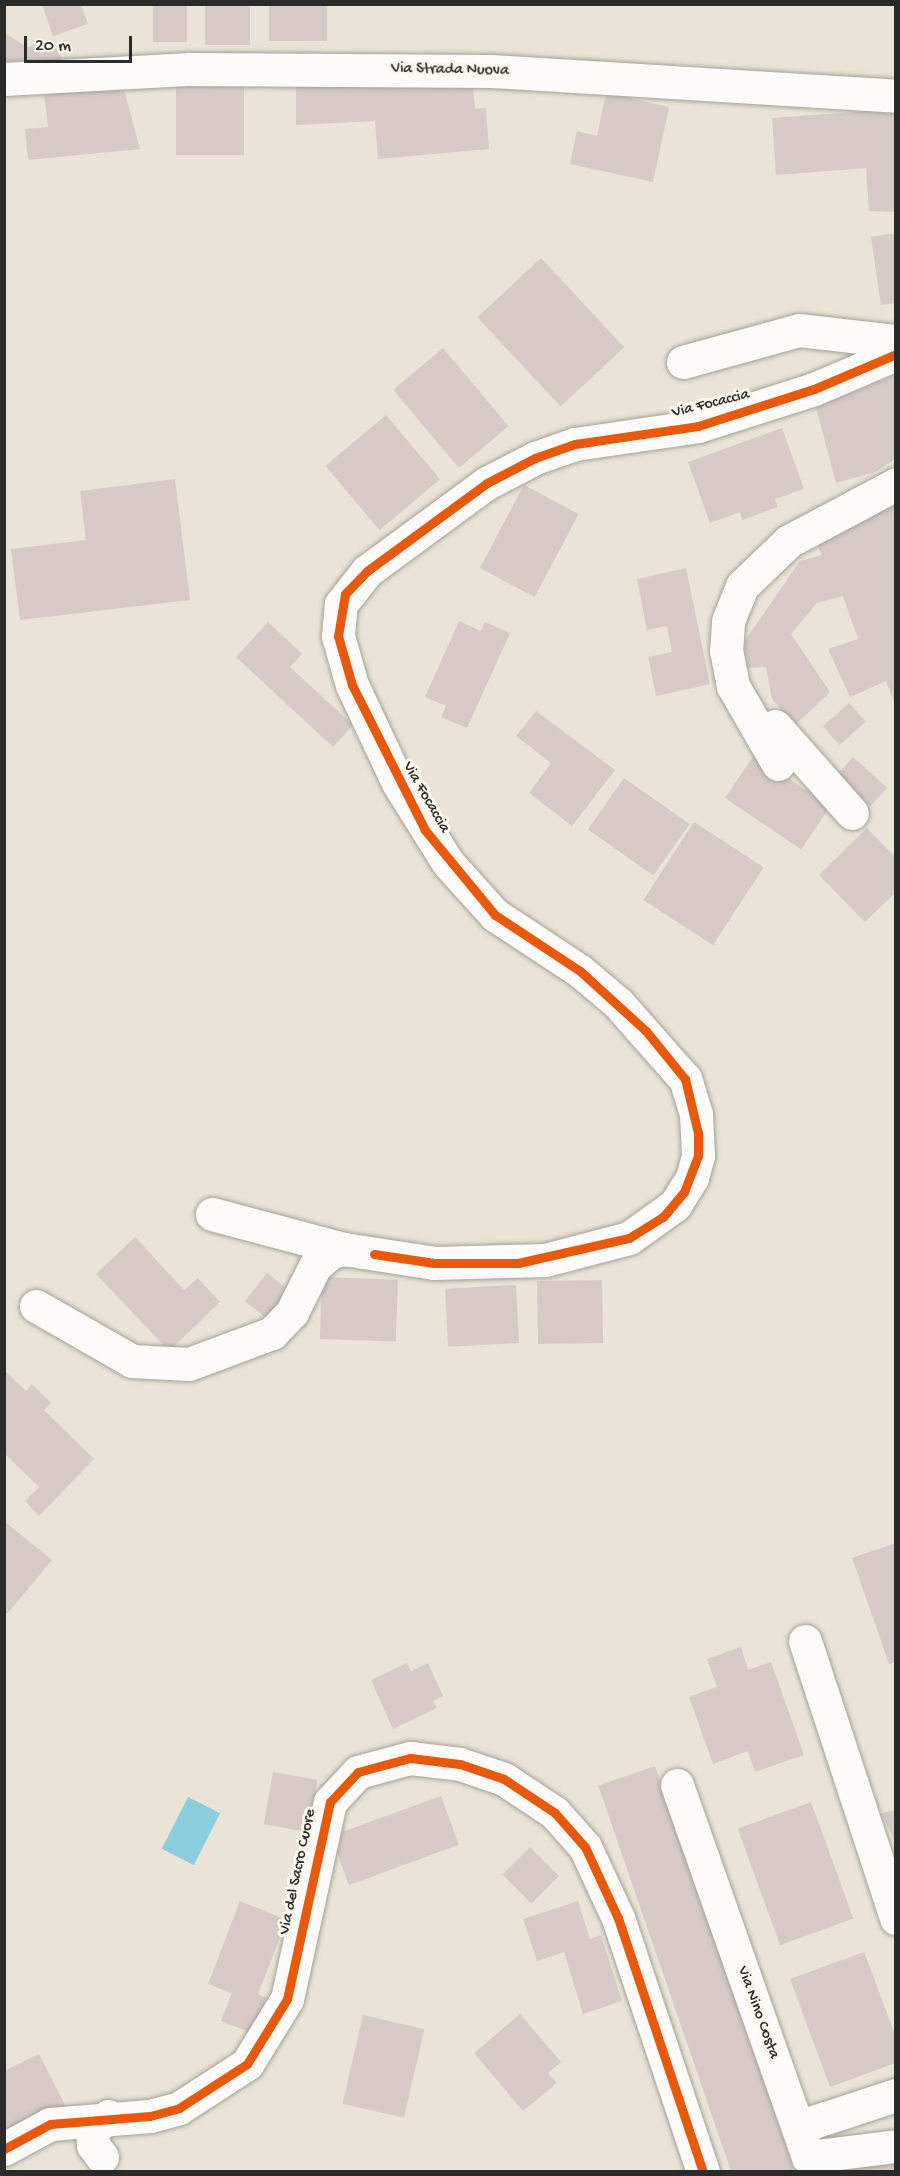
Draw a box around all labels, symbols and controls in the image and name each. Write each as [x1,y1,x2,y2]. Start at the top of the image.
scale bar [27,24,135,62]
text: 20 m [35,36,71,57]
street label: Via Strada Nuova [391,60,509,82]
street label: Via Focaccia [670,386,752,424]
street label: Via Focaccia [397,759,453,837]
street label: Via del Sacro Cuore [276,1807,322,1937]
street label: Via Nino Costa [731,1964,783,2062]

